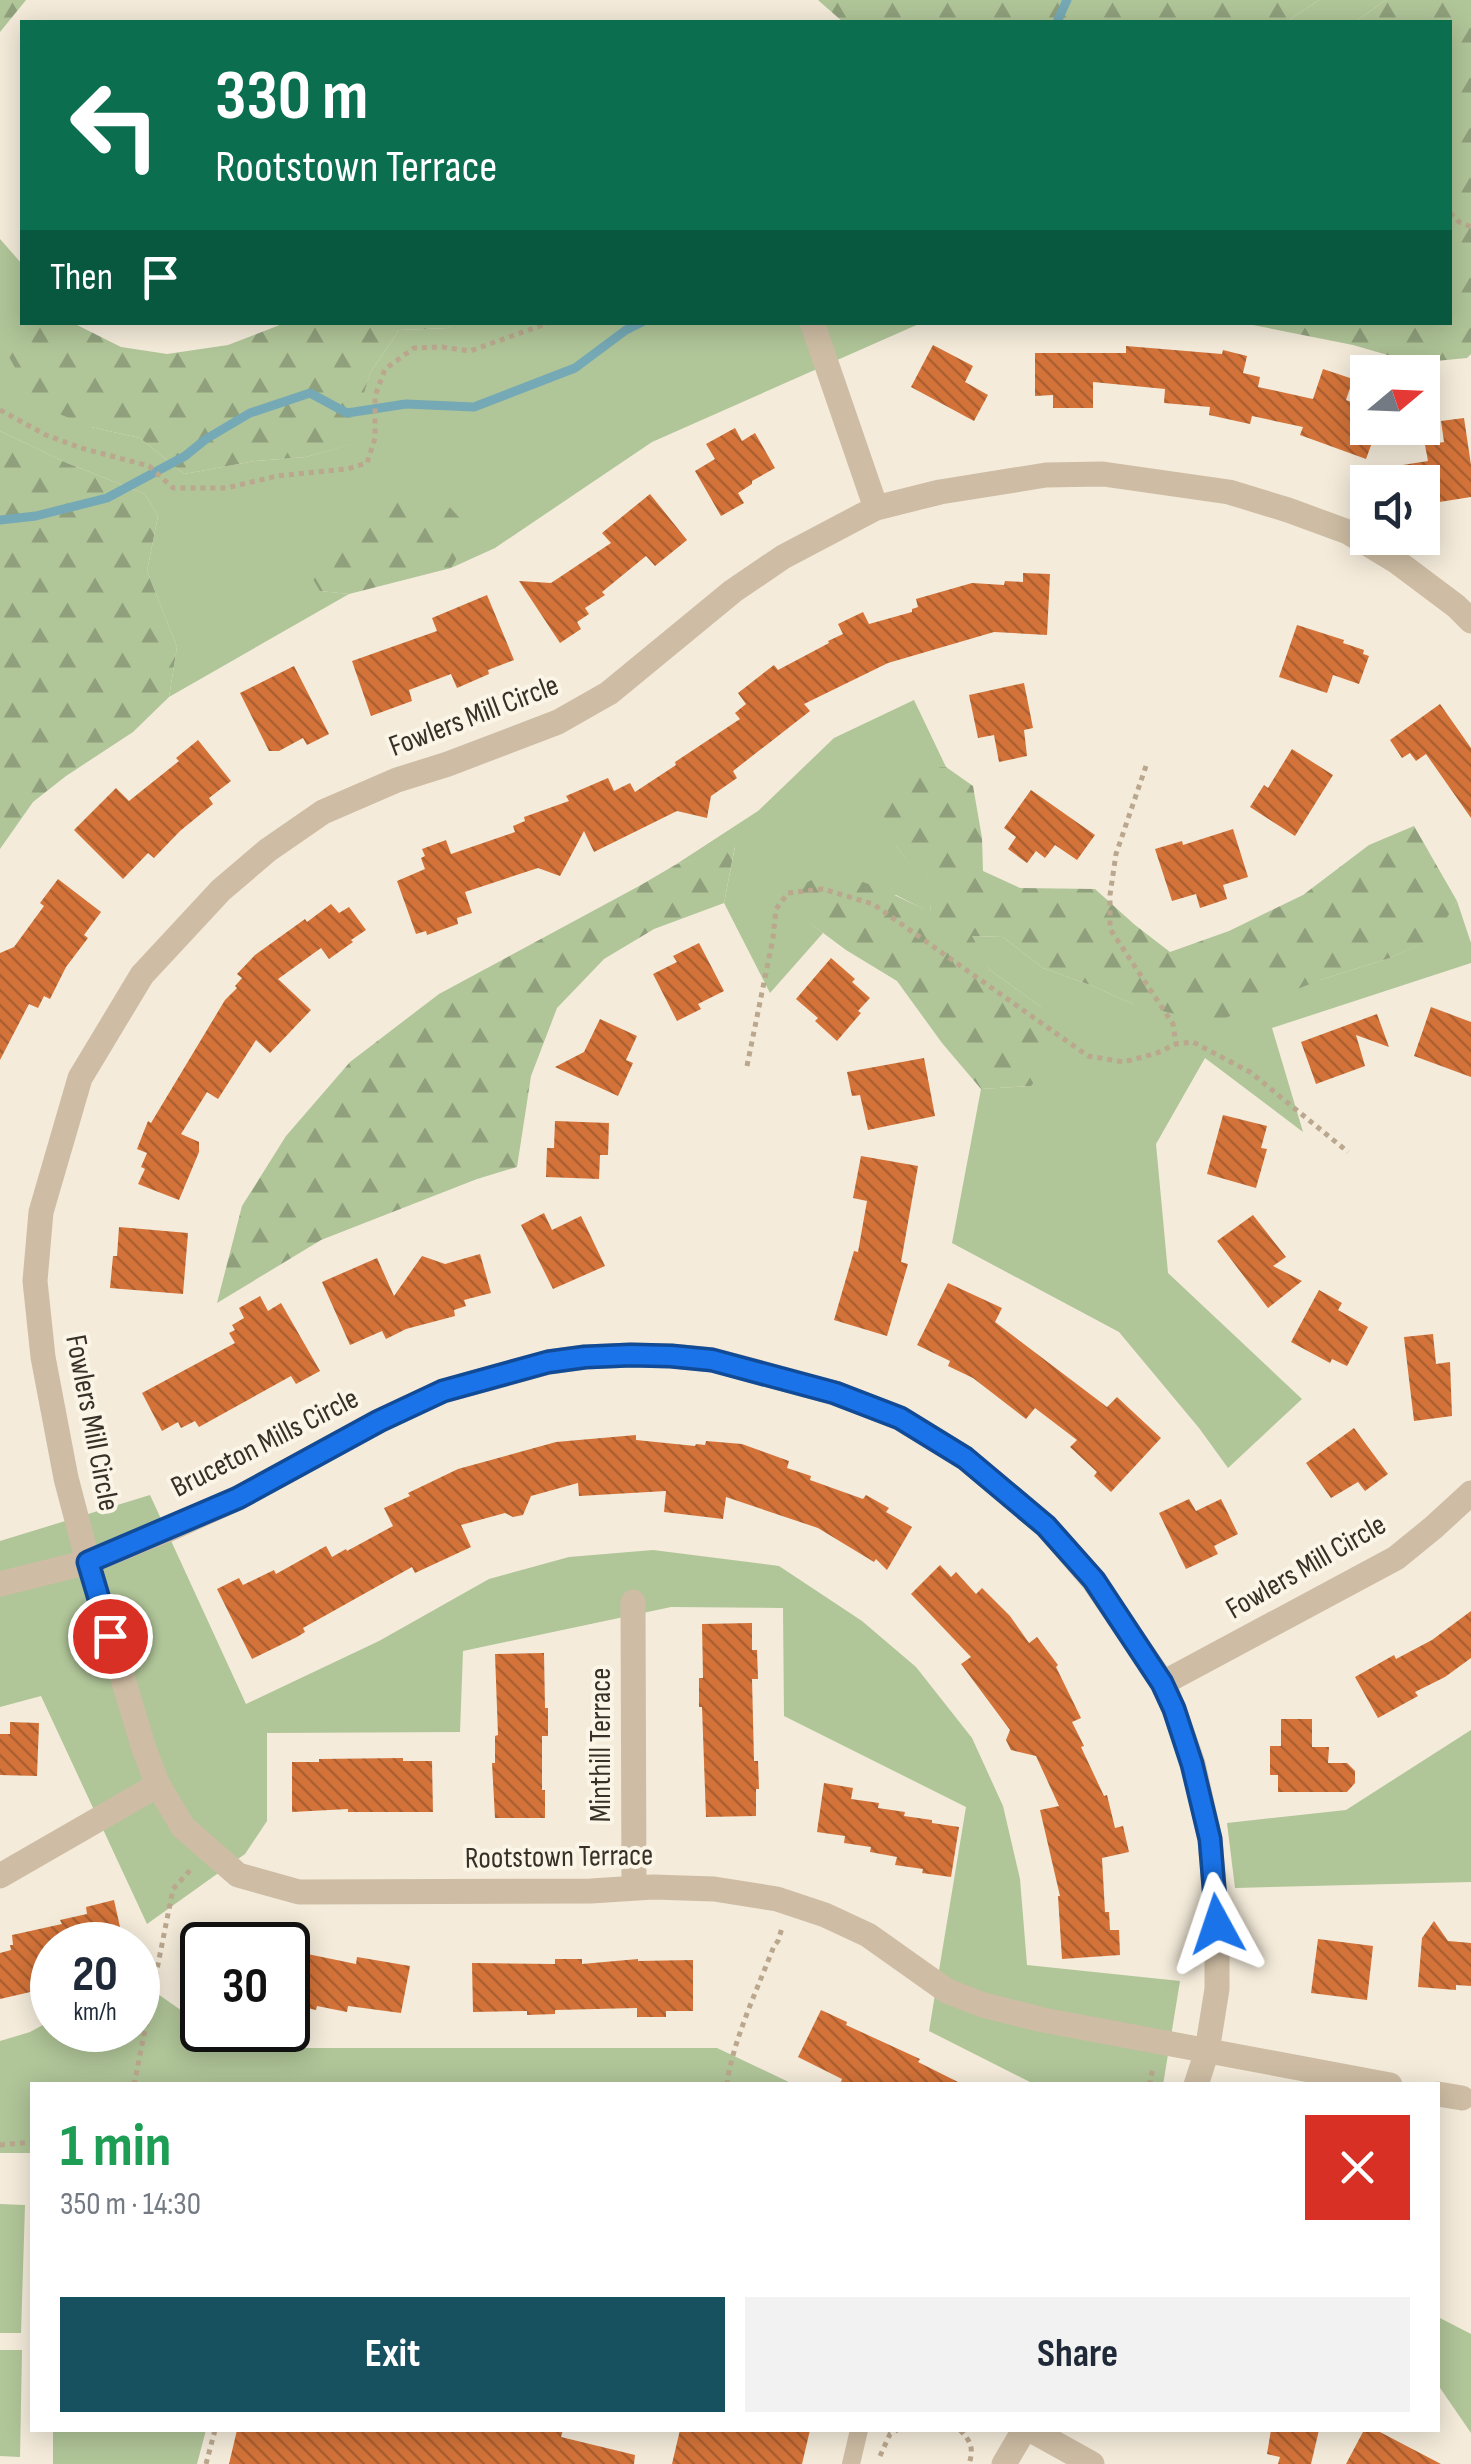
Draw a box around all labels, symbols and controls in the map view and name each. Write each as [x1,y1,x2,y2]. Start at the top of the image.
text: 330 m [215,55,368,139]
icon: left [50,60,180,190]
text: Rootstown Terrace [215,140,497,195]
icon: arrive [133,250,188,305]
text: Then [50,255,113,300]
north arrow [1350,355,1440,445]
map controls [1350,355,1440,555]
button: sound [1350,465,1440,555]
street label: Fowlers Mill Circle [384,667,564,765]
street label: Fowlers Mill Circle [57,1332,127,1514]
street label: Bruceton Mills Circle [165,1380,365,1506]
street label: Fowlers Mill Circle [1220,1507,1392,1627]
pin [68,1594,153,1679]
icon: arrive [83,1609,138,1664]
street label: Minthill Terrace [583,1668,619,1822]
street label: Rootstown Terrace [465,1837,653,1877]
position arrow [1165,1872,1269,1976]
speed limit sign: 30 [180,1922,310,2052]
text: 20 [72,1945,118,2005]
text: km/h [73,1997,117,2028]
text: 1 min [60,2111,172,2183]
button: close [1305,2115,1410,2220]
text: 350 m · 14:30 [60,2185,201,2224]
button: Exit [60,2297,725,2412]
button: Share [745,2297,1410,2412]

